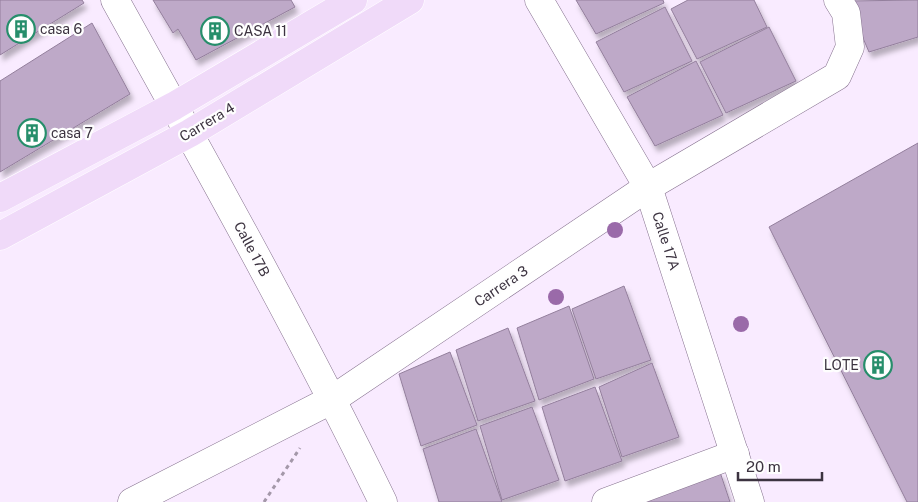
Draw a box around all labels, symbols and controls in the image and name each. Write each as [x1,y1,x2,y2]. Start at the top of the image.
building icon: casa 6 [6,14,36,44]
building icon: CASA 11 [200,16,230,46]
place label: casa 6 [40,21,82,37]
place label: CASA 11 [234,23,287,39]
street label: Carrera 4 [177,99,238,145]
building icon: casa 7 [17,118,47,148]
place label: casa 7 [51,125,93,141]
street label: Calle 17A [649,210,683,272]
street label: Calle 17B [231,219,273,279]
street label: Carrera 3 [471,262,531,310]
building icon: LOTE [863,350,893,380]
place label: LOTE [824,357,859,373]
scale bar [738,450,822,482]
text: 20 m [746,458,781,475]

